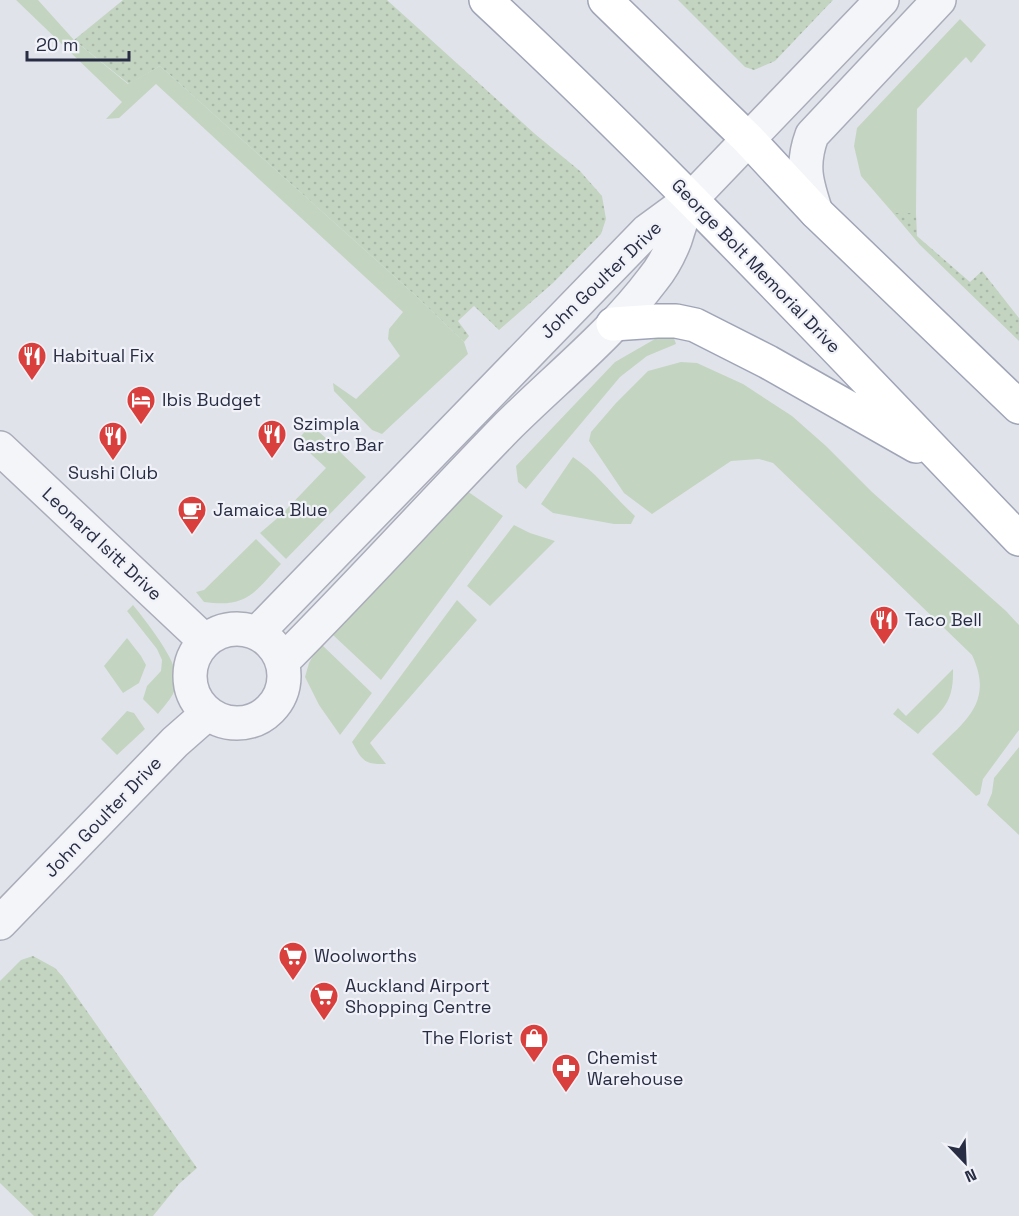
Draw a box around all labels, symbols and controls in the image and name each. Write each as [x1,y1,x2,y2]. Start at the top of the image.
scale bar [27,24,129,62]
text: 20 m [36,33,79,56]
street label: George Bolt Memorial Drive [667,174,846,358]
street label: John Goulter Drive [535,216,666,343]
restaurant icon: Habitual Fix [16,340,48,382]
place label: Habitual Fix [53,344,155,367]
hotel icon: Ibis Budget [125,384,157,426]
place label: Ibis Budget [162,388,261,411]
place label: Szimpla Gastro Bar [293,412,384,456]
restaurant icon: Szimpla Gastro Bar [256,418,288,460]
restaurant icon: Sushi Club [97,420,129,462]
place label: Sushi Club [68,461,158,484]
street label: Leonard Isitt Drive [38,482,167,605]
cafe icon: Jamaica Blue [176,494,208,536]
place label: Jamaica Blue [213,498,328,521]
restaurant icon: Taco Bell [868,604,900,646]
place label: Taco Bell [905,608,982,631]
street label: John Goulter Drive [39,751,166,882]
supermarket icon: Woolworths [277,940,309,982]
place label: Woolworths [314,944,417,967]
place label: Auckland Airport Shopping Centre [345,974,491,1018]
supermarket icon: Auckland Airport Shopping Centre [308,980,340,1022]
shop icon: The Florist [518,1022,550,1064]
place label: The Florist [422,1026,513,1049]
place label: Chemist Warehouse [587,1046,683,1090]
pharmacy icon: Chemist Warehouse [550,1052,582,1094]
north arrow [935,1132,995,1192]
text: N [962,1164,980,1187]

